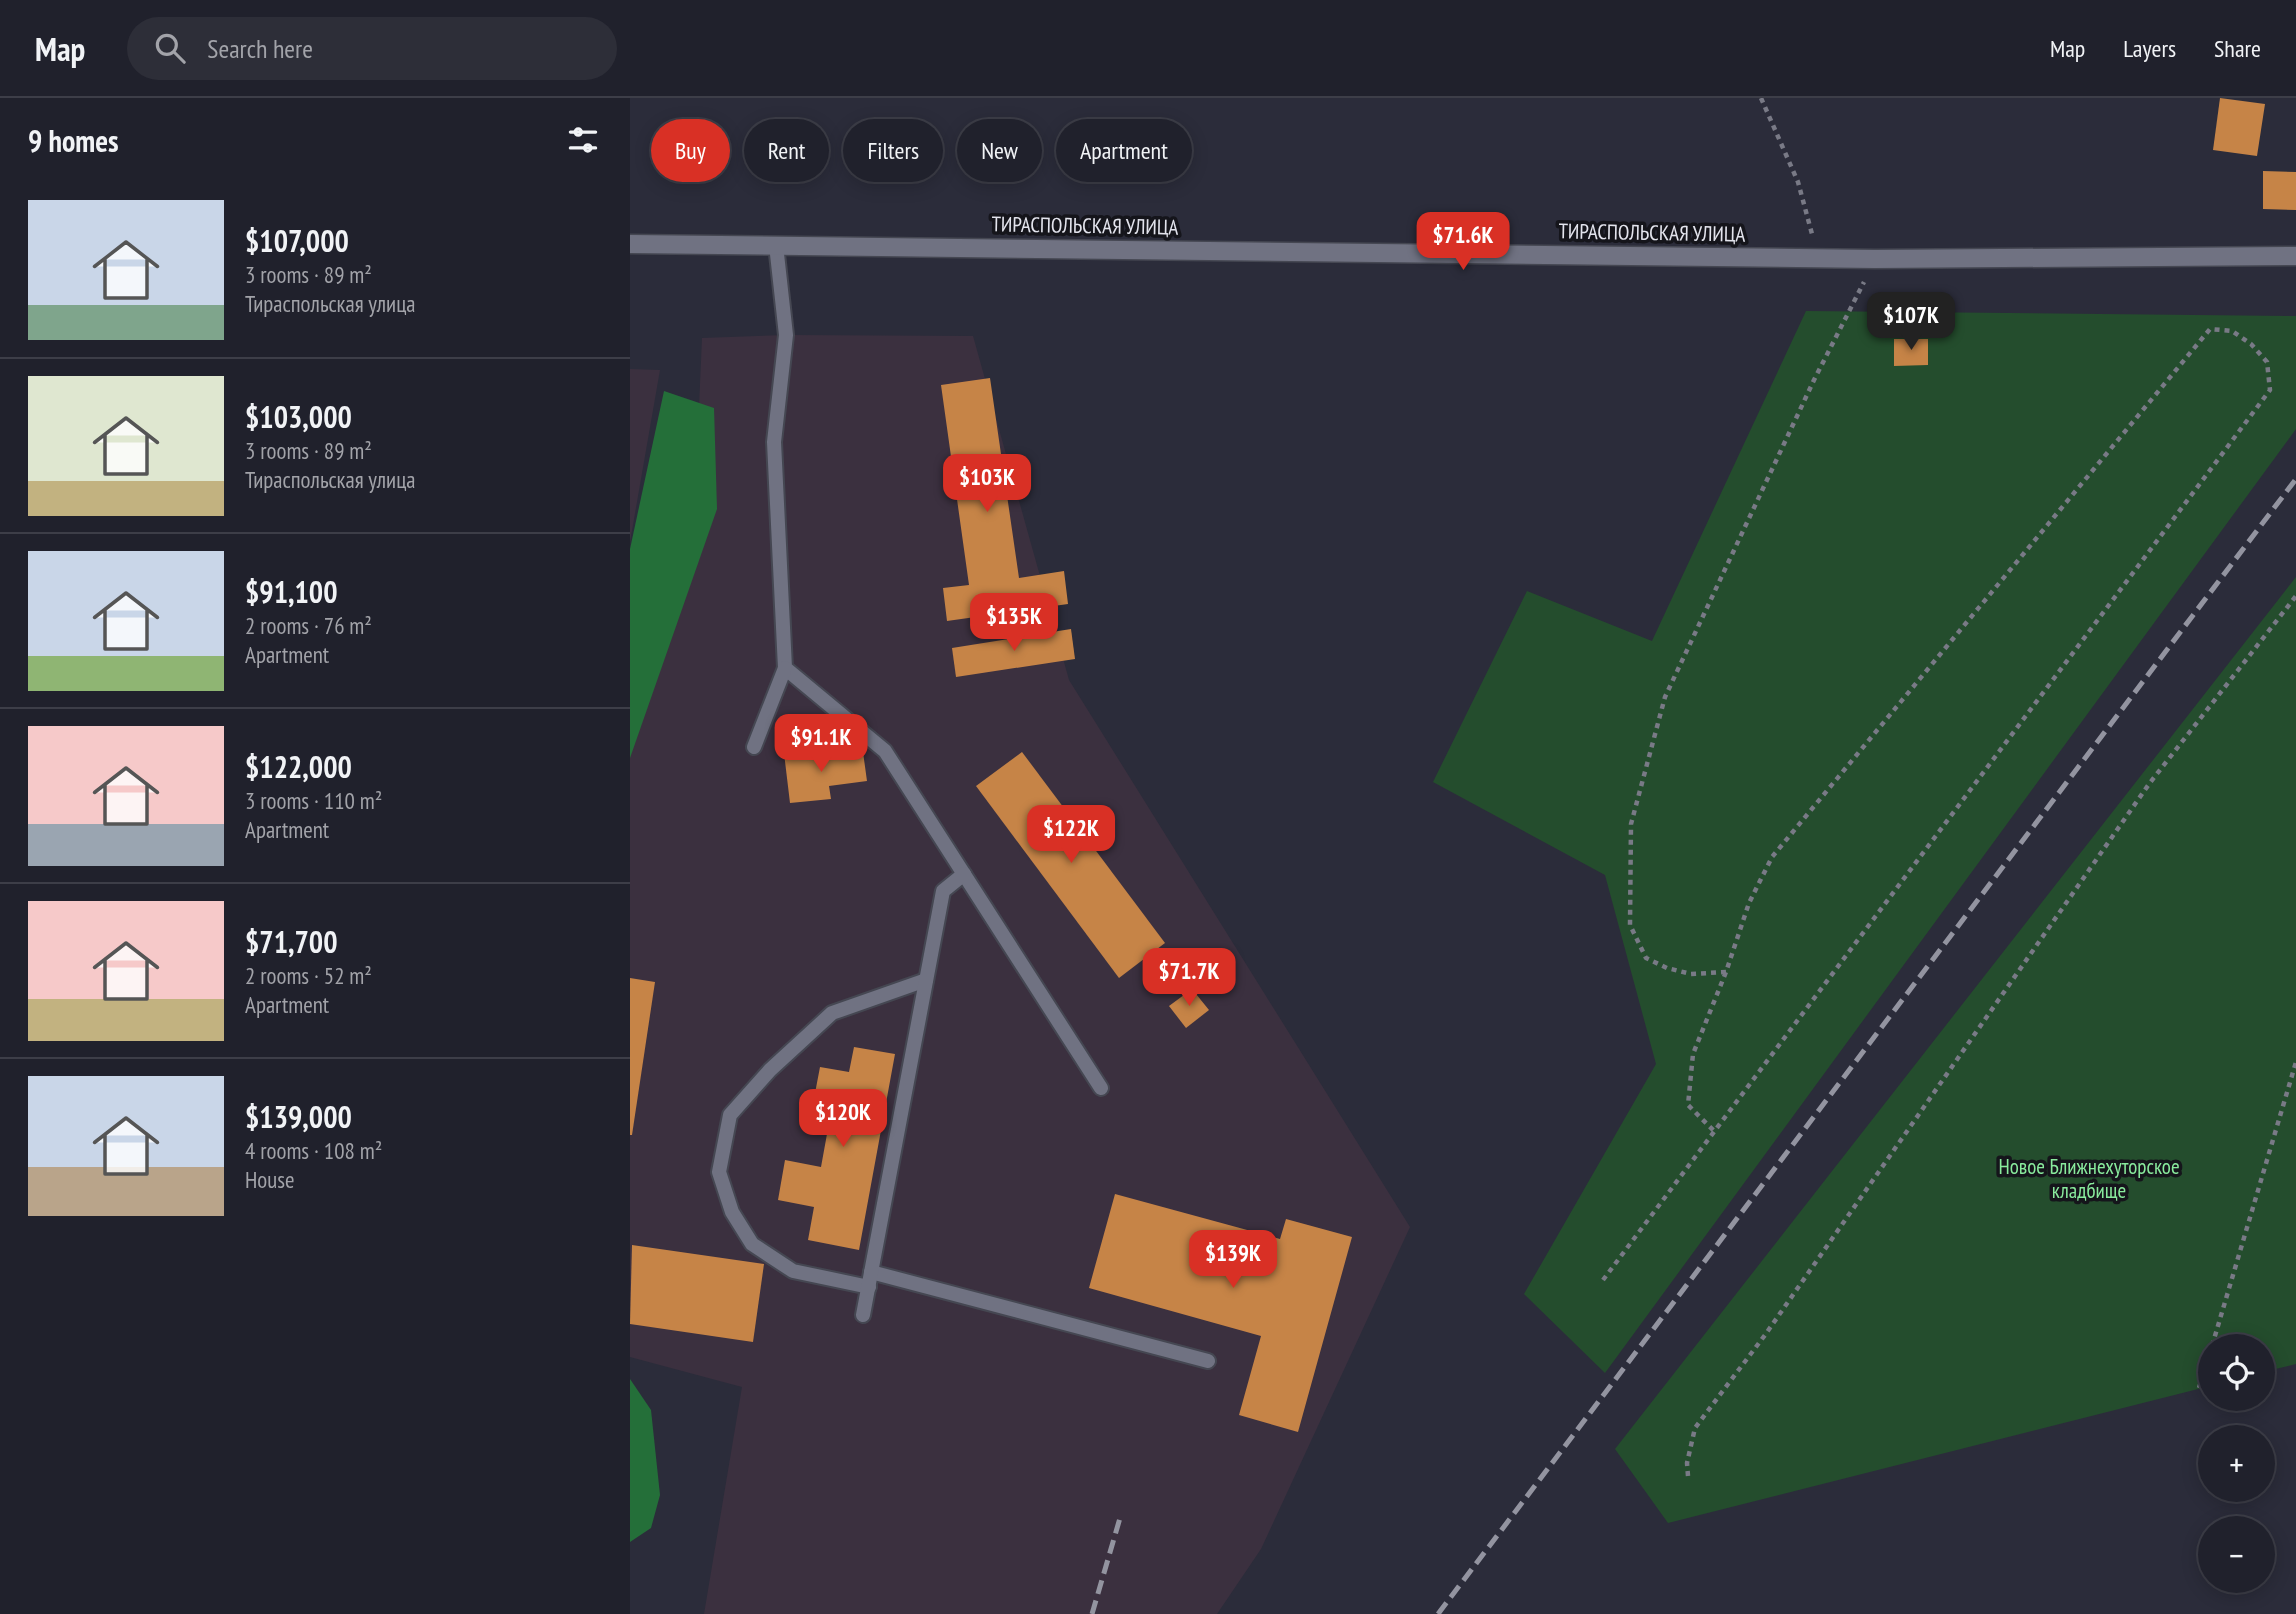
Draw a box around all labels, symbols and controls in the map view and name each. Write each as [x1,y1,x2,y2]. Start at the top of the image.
search box [127,17,617,80]
text: Map [35,27,85,70]
icon: search [151,29,189,67]
text: Search here [207,32,313,65]
text: Map [2050,33,2085,64]
text: Layers [2123,33,2176,64]
text: Share [2214,33,2261,64]
chip: Buy [651,119,730,182]
chip: Rent [744,119,829,182]
chip: Filters [843,119,943,182]
chip: New [957,119,1042,182]
chip: Apartment [1056,119,1192,182]
text: 9 homes [28,121,119,160]
icon: filters [564,121,602,159]
street label: ТИРАСПОЛЬСКАЯ УЛИЦА [991,210,1179,241]
pin: $71.6K [1406,212,1520,272]
street label: ТИРАСПОЛЬСКАЯ УЛИЦА [1558,217,1746,248]
text: $71.6K [1433,220,1493,249]
text: $107,000 [245,221,349,260]
icon: home [84,228,168,312]
text: 3 rooms · 89 m² [245,260,372,289]
text: Тираспольская улица [245,289,416,318]
pin: $107K [1862,292,1960,352]
text: $107K [1883,300,1939,329]
text: $103,000 [245,397,352,436]
icon: home [84,404,168,488]
text: 3 rooms · 89 m² [245,436,372,465]
pin: $103K [938,454,1036,514]
text: $103K [959,462,1015,491]
text: Тираспольская улица [245,465,416,494]
text: $91,100 [245,572,338,611]
icon: home [84,579,168,663]
pin: $135K [965,594,1063,653]
text: $135K [986,601,1042,630]
text: 2 rooms · 76 m² [245,611,372,640]
text: Apartment [245,640,329,669]
pin: $91.1K [764,714,878,774]
text: $91.1K [791,722,851,751]
text: $122,000 [245,747,352,786]
icon: home [84,754,168,838]
text: 3 rooms · 110 m² [245,786,382,815]
pin: $122K [1022,806,1120,865]
text: $122K [1043,813,1099,842]
text: Apartment [245,815,329,844]
text: $71,700 [245,922,338,961]
icon: home [84,929,168,1013]
pin: $71.7K [1132,948,1246,1008]
text: $71.7K [1159,956,1219,985]
text: 2 rooms · 52 m² [245,961,372,990]
text: Apartment [245,990,329,1019]
pin: $120K [794,1090,892,1149]
text: $139,000 [245,1097,352,1136]
text: $120K [815,1097,871,1126]
icon: home [84,1104,168,1188]
text: 4 rooms · 108 m² [245,1136,382,1165]
park label: Новое Ближнехуторское кладбище [1998,1153,2180,1204]
text: House [245,1165,295,1194]
pin: $139K [1184,1230,1282,1290]
text: $139K [1205,1238,1261,1267]
map controls [2198,1334,2275,1593]
button: locate [2198,1334,2275,1411]
button: + [2198,1425,2275,1502]
button: − [2198,1516,2275,1593]

